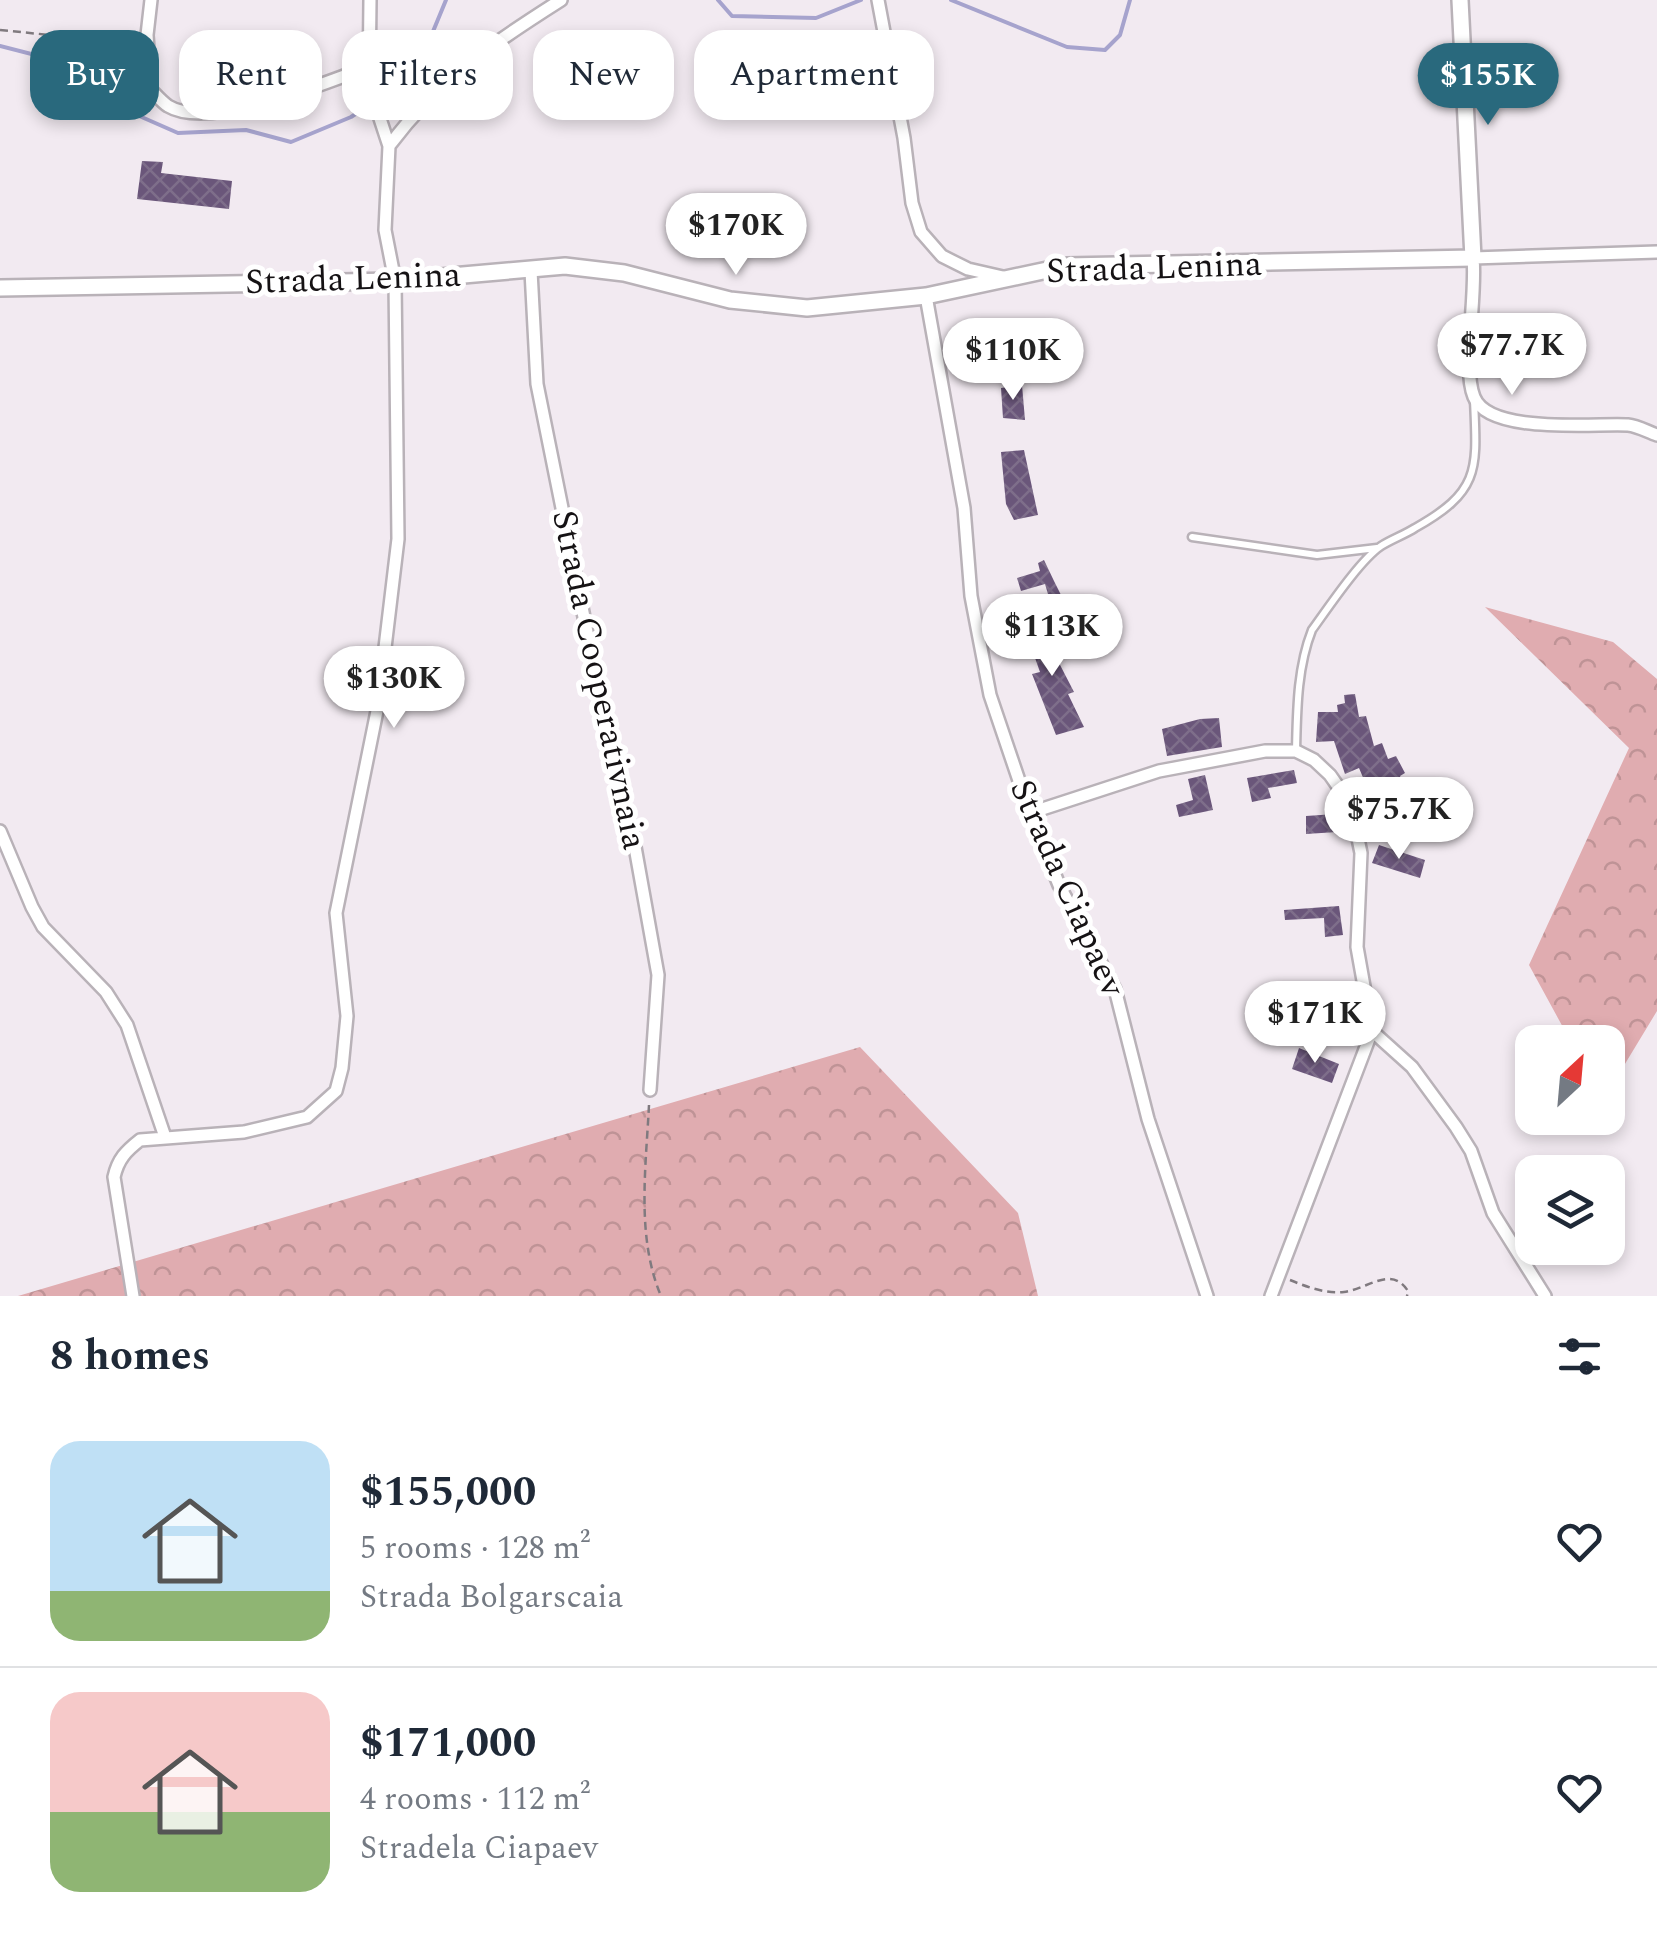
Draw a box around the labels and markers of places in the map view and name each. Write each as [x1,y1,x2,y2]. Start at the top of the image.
pin: $155K [1418,43,1558,128]
pin: $170K [666,193,806,278]
pin: $77.7K [1431,313,1593,398]
pin: $110K [943,318,1083,403]
pin: $113K [982,594,1122,679]
pin: $130K [324,646,464,731]
pin: $75.7K [1318,777,1480,862]
pin: $171K [1245,981,1385,1066]

